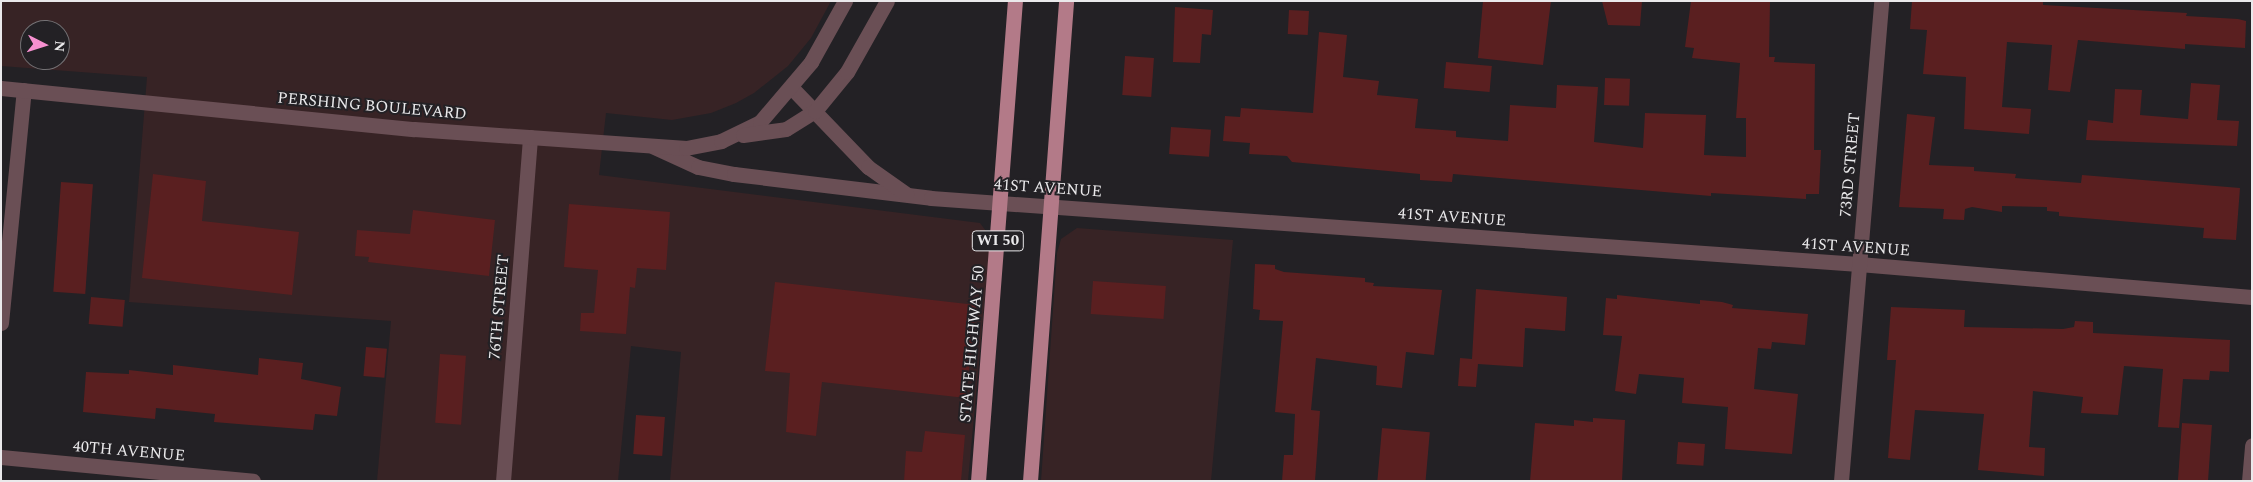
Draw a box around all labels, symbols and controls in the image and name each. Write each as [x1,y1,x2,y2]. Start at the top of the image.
north arrow [20,20,70,70]
text: N [48,40,70,53]
street label: PERSHING BOULEVARD [277,88,467,124]
street label: 73RD STREET [1836,112,1864,218]
street label: 41ST AVENUE [993,175,1103,201]
street label: 41ST AVENUE [1397,204,1507,230]
road number: WI 50 [972,228,1024,254]
street label: 41ST AVENUE [1801,234,1911,260]
street label: 76TH STREET [485,254,513,360]
street label: STATE HIGHWAY 50 [956,265,988,423]
street label: 40TH AVENUE [72,437,186,465]

